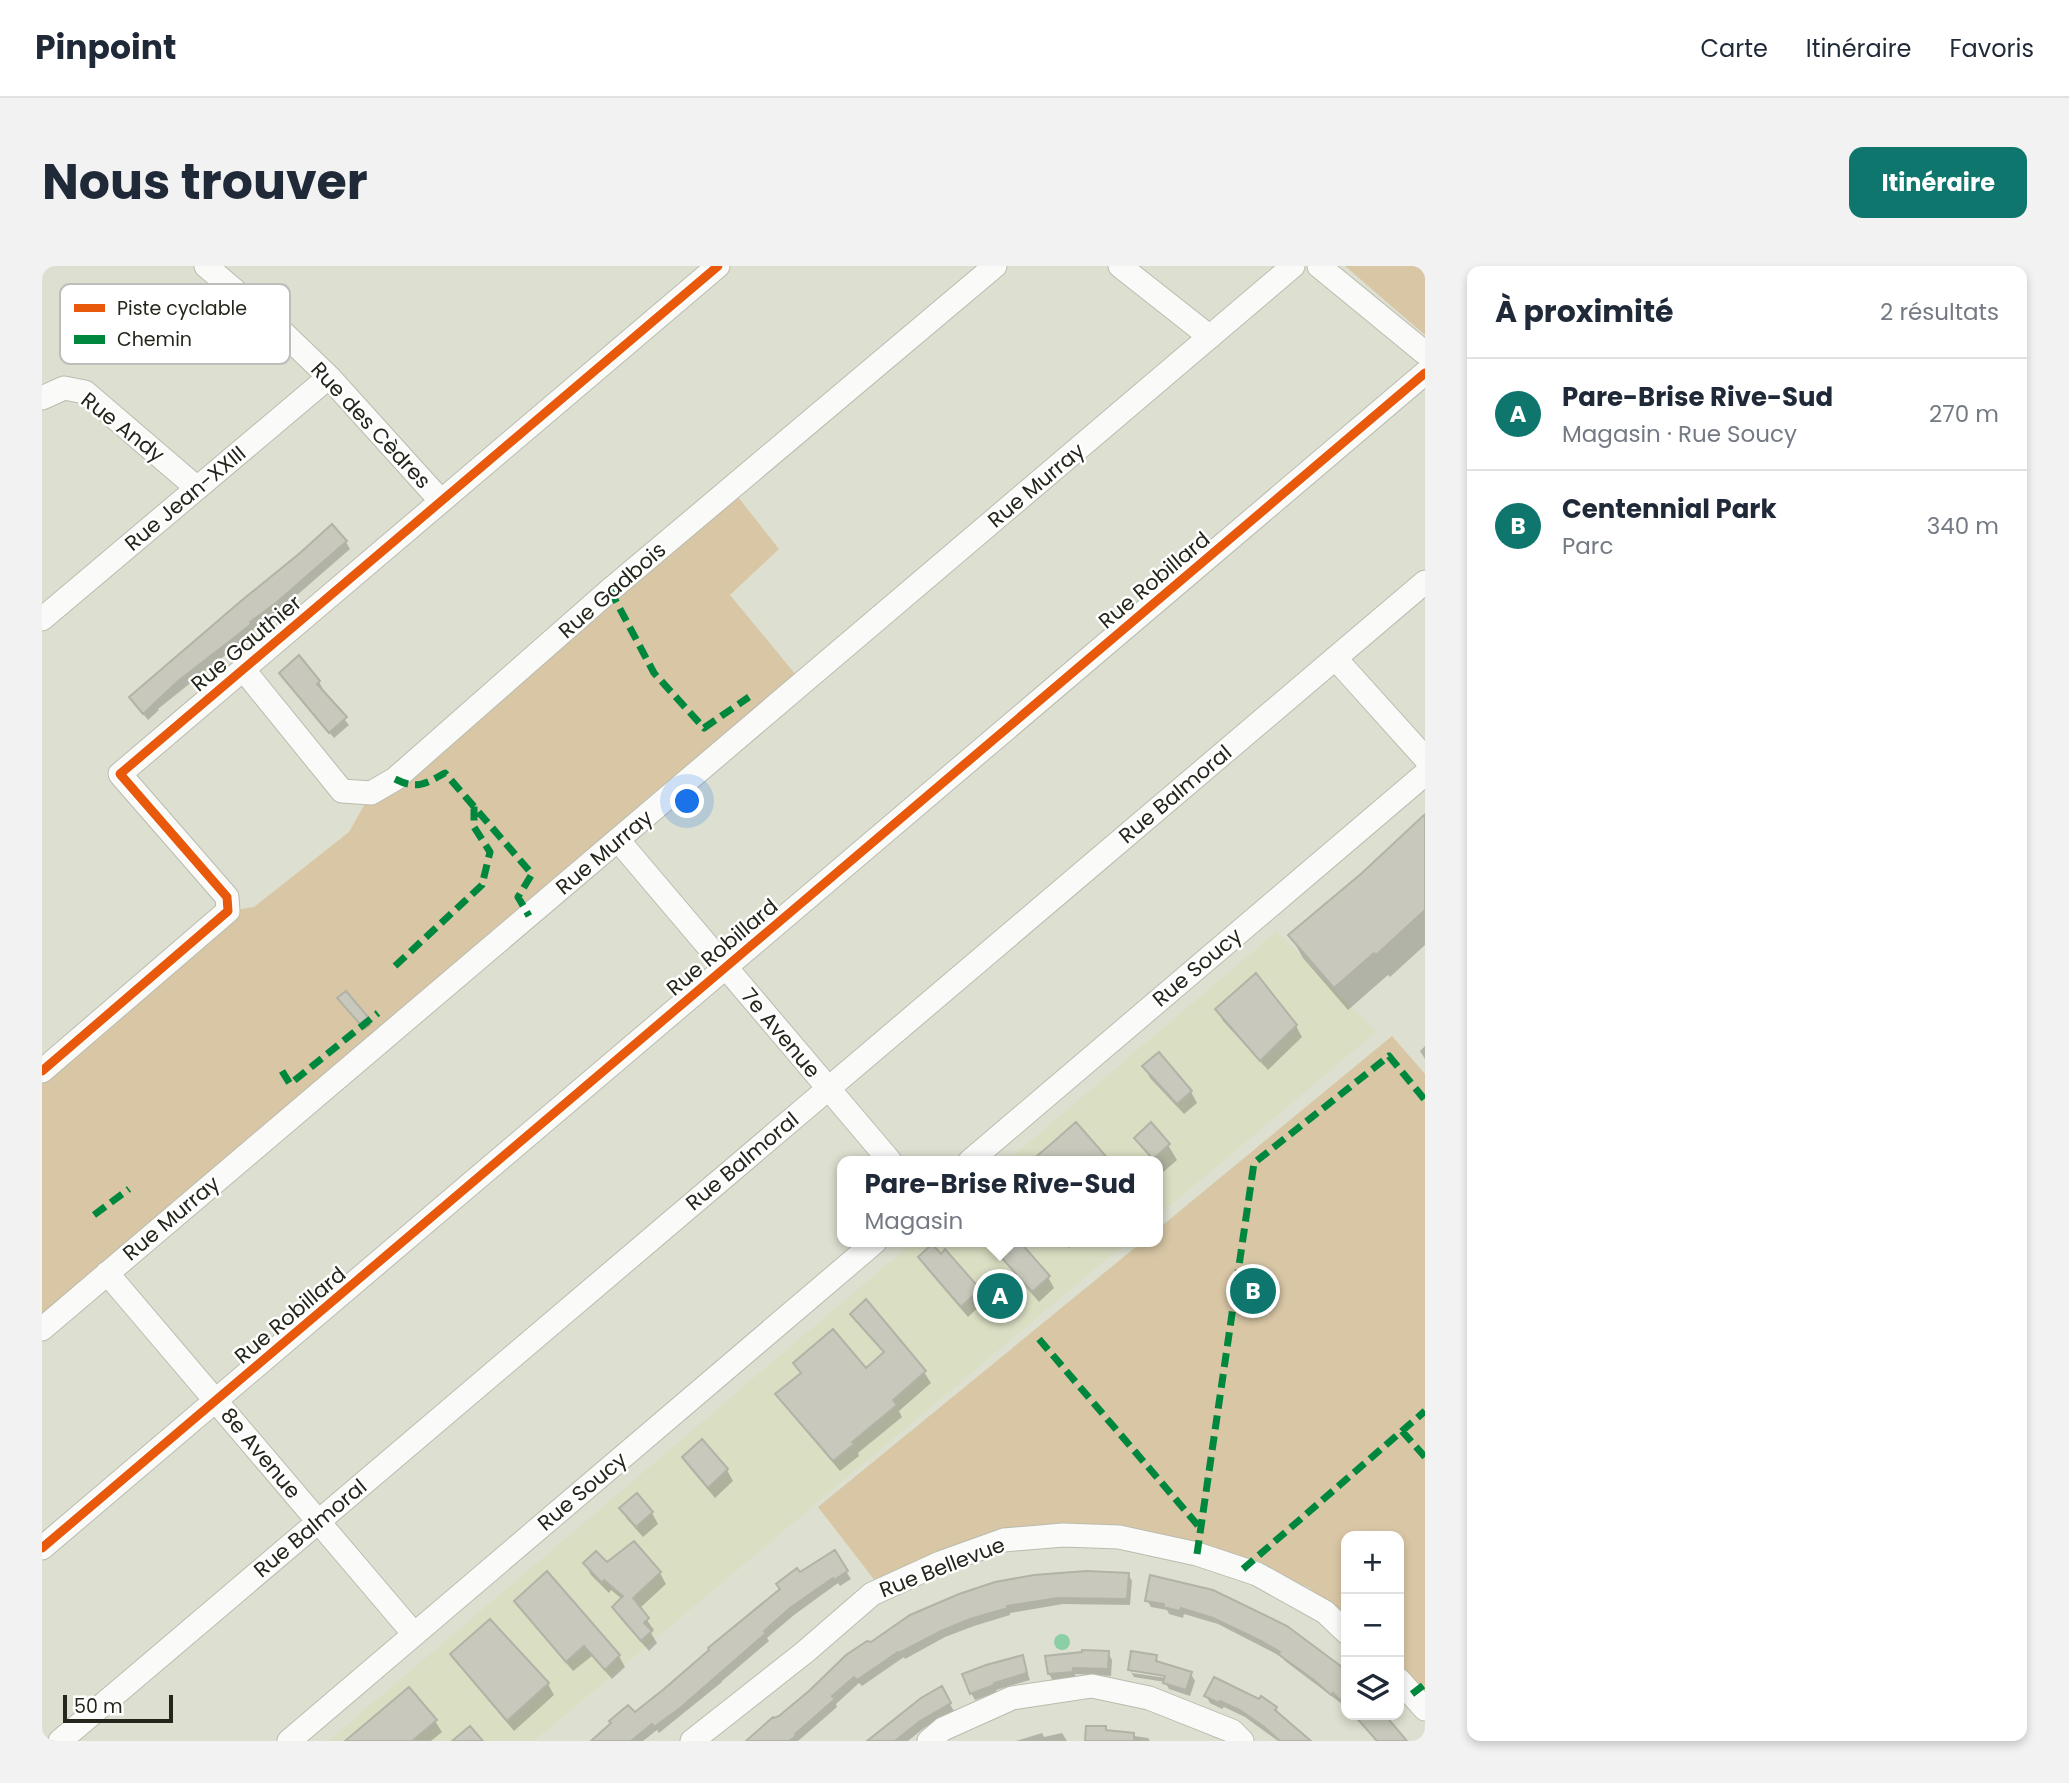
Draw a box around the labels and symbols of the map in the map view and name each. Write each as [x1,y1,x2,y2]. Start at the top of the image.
legend [60,284,290,364]
text: Piste cyclable [117,295,247,322]
text: Chemin [117,326,192,353]
street label: Rue des Cèdres [305,355,437,495]
street label: Rue Andy [75,385,171,469]
street label: Rue Murray [981,436,1091,534]
street label: Rue Jean-XXIII [118,439,252,557]
street label: Rue Robillard [1092,525,1216,635]
street label: Rue Gadbois [552,535,672,645]
street label: Rue Gauthier [185,588,308,698]
street label: Rue Balmoral [1112,738,1238,850]
your location [670,784,704,818]
street label: Rue Murray [549,803,659,901]
street label: Rue Robillard [660,892,784,1002]
street label: Rue Soucy [1146,921,1248,1013]
street label: 7e Avenue [735,982,827,1084]
street label: Rue Balmoral [679,1105,805,1217]
street label: Rue Murray [116,1169,226,1267]
street label: Rue Robillard [228,1260,352,1370]
pin: B [1230,1265,1276,1317]
pin: A [977,1270,1023,1322]
street label: 8e Avenue [214,1401,308,1505]
street label: Rue Soucy [531,1445,633,1537]
street label: Rue Balmoral [247,1472,373,1584]
street label: Rue Bellevue [875,1530,1009,1604]
scale bar [63,1692,173,1724]

